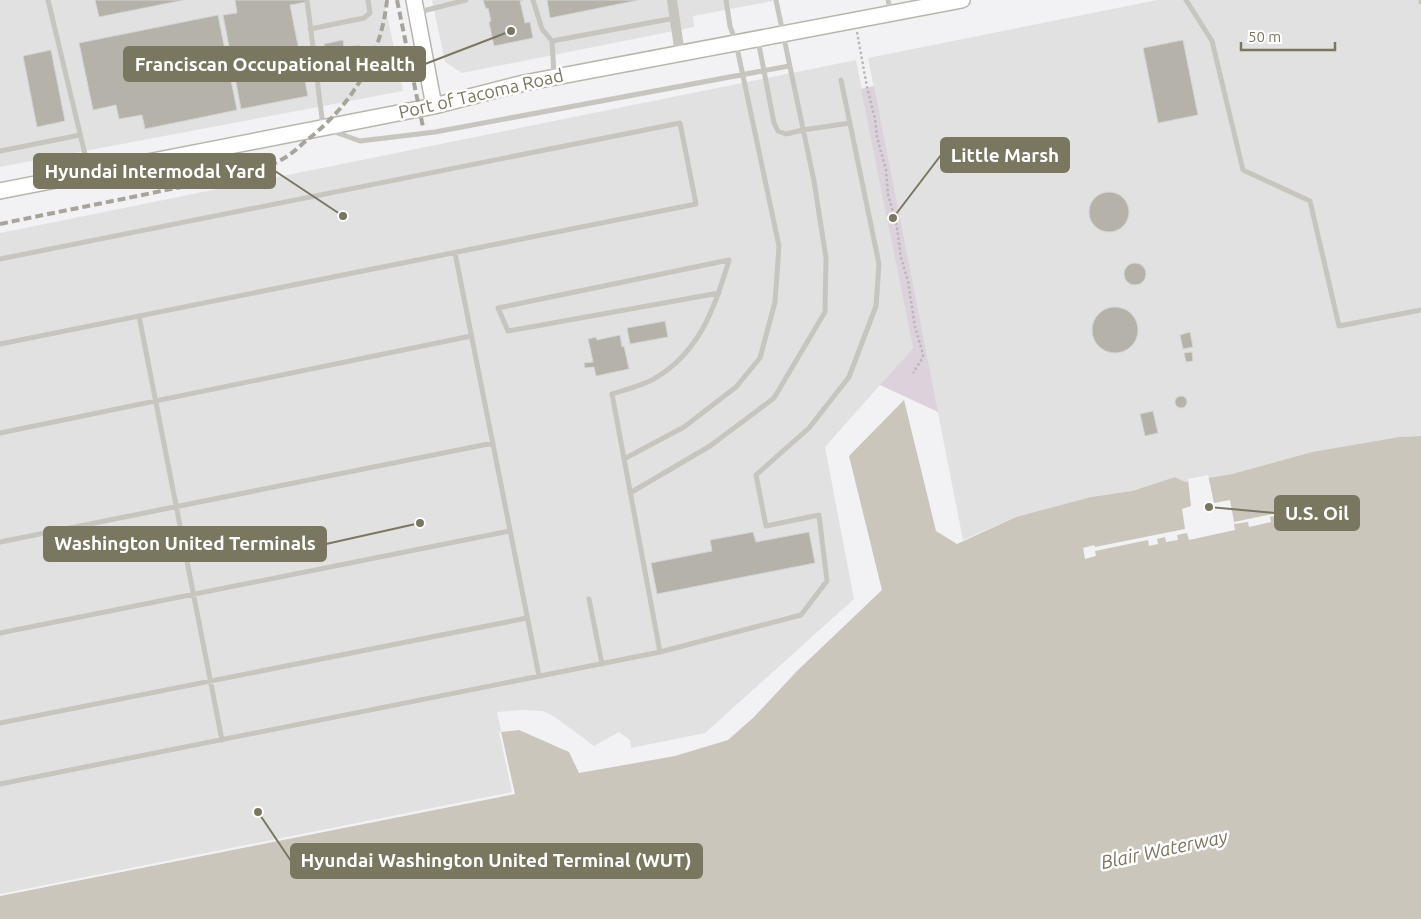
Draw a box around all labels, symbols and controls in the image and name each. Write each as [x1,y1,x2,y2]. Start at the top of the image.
scale bar [1241,20,1335,52]
text: 50 m [1248,28,1281,45]
callout: Franciscan Occupational Health [124,47,425,81]
text: Franciscan Occupational Health [135,53,415,75]
street label: Port of Tacoma Road [396,64,565,122]
callout: Little Marsh [941,138,1069,172]
text: Little Marsh [951,144,1059,166]
callout: Hyundai Intermodal Yard [34,154,275,188]
text: Hyundai Intermodal Yard [44,160,266,182]
callout: U.S. Oil [1275,496,1359,530]
text: U.S. Oil [1285,502,1349,524]
callout: Washington United Terminals [44,527,326,561]
text: Washington United Terminals [54,532,316,554]
water label: Blair Waterway [1099,825,1230,873]
callout: Hyundai Washington United Terminal (WUT) [291,844,702,878]
text: Hyundai Washington United Terminal (WUT) [300,849,692,871]

